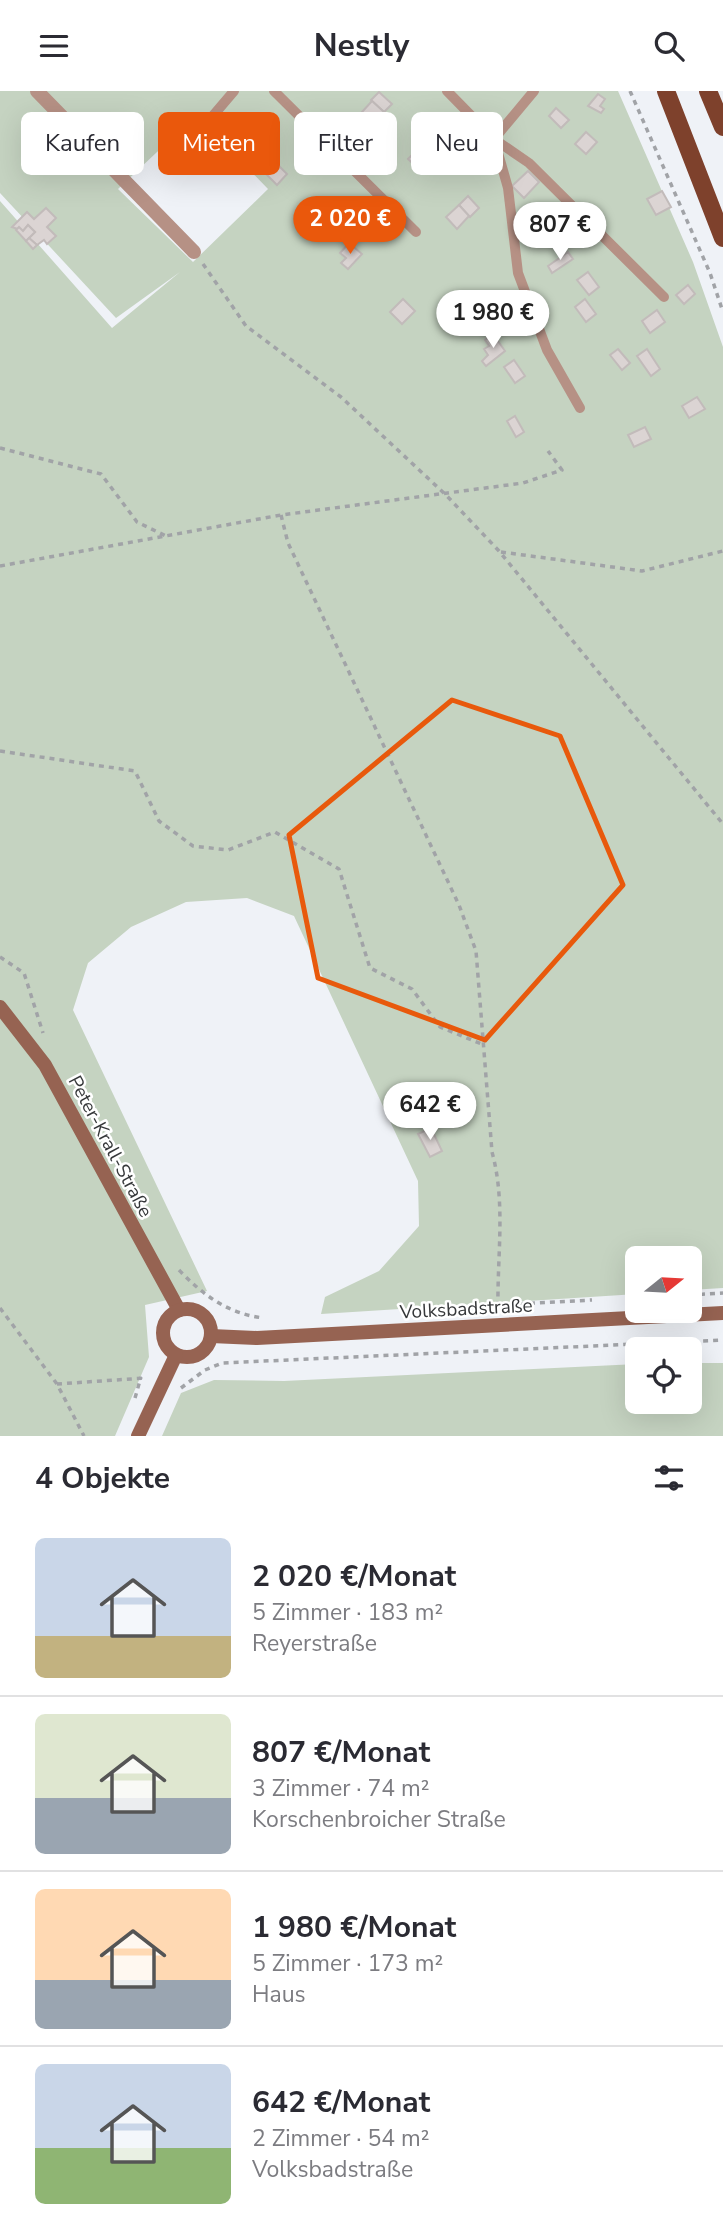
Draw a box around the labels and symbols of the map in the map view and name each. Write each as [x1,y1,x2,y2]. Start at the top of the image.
pin: 2 020 € [285,197,415,256]
pin: 807 € [511,202,609,262]
pin: 1 980 € [428,291,558,350]
street label: Peter-Krall-Straße [62,1071,158,1222]
pin: 642 € [381,1083,479,1142]
north arrow [625,1246,702,1323]
street label: Volksbadstraße [398,1293,533,1326]

